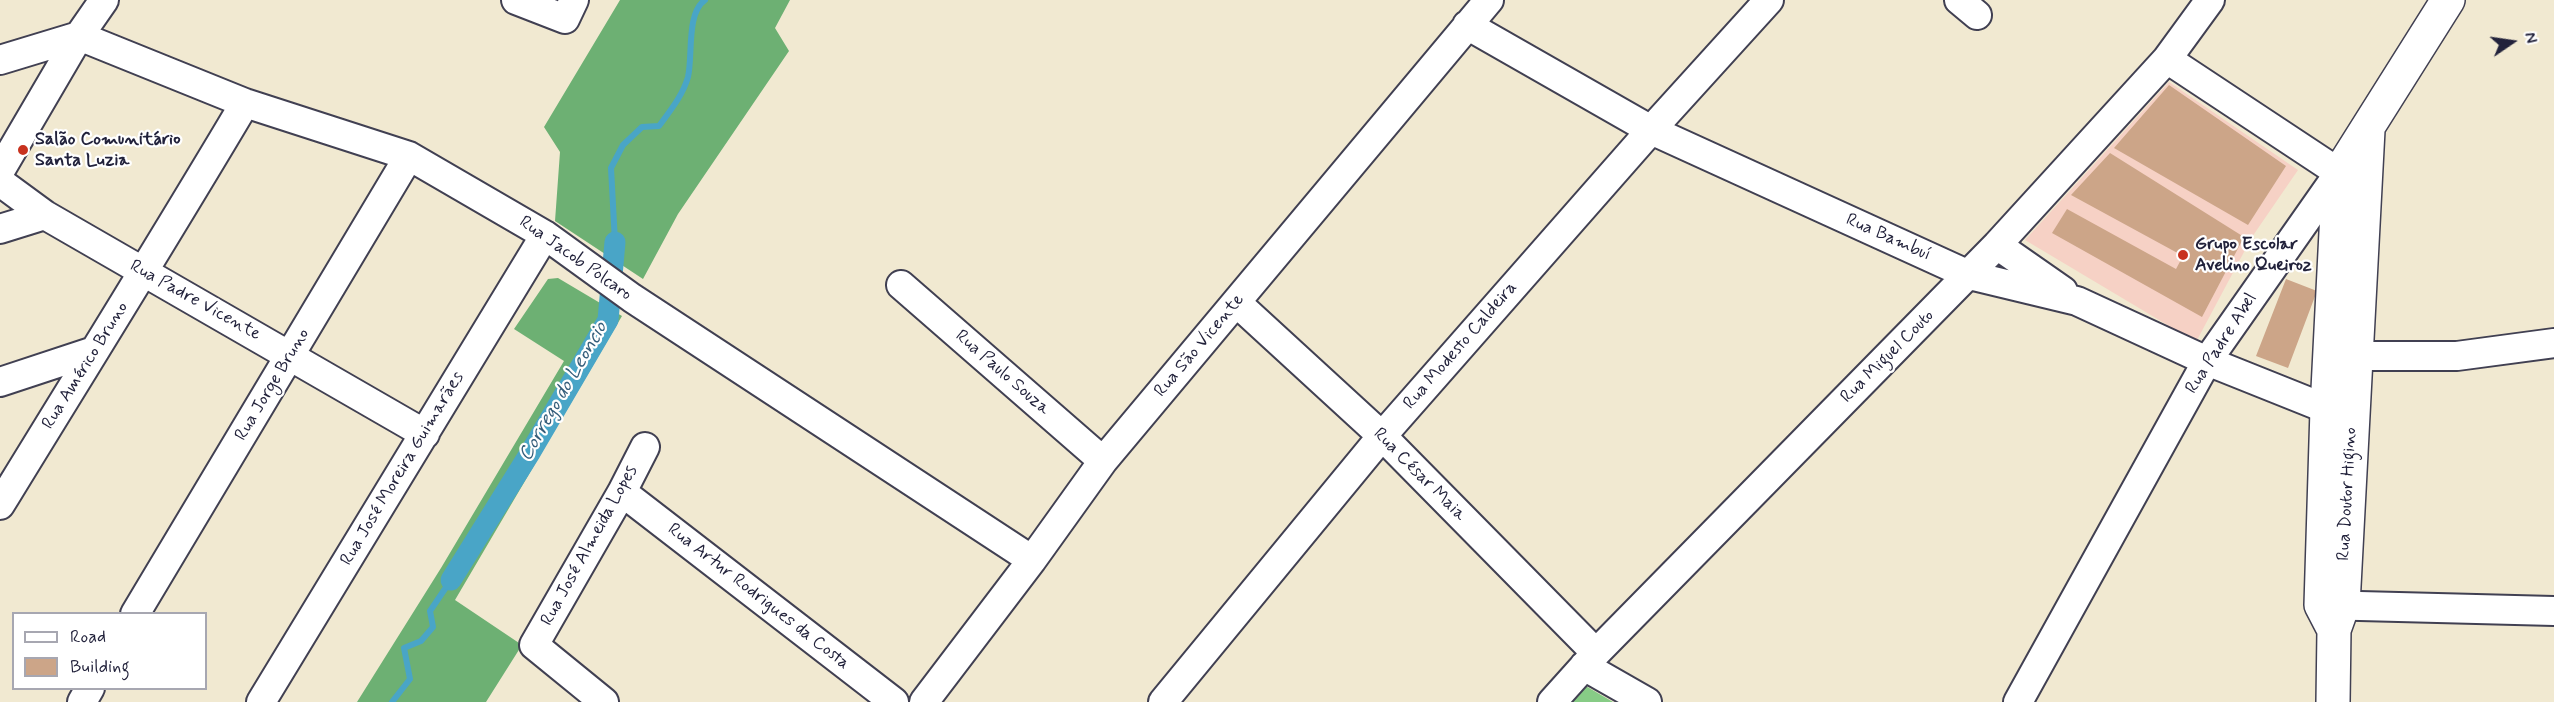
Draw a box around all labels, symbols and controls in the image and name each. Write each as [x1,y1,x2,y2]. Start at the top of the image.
north arrow [2482,12,2542,72]
text: N [2519,30,2541,45]
place label: Salão Comunitário Santa Luzia [35,129,180,172]
marker: Salão Comunitário Santa Luzia [16,143,30,157]
street label: Rua Bambuí [1842,210,1934,266]
street label: Rua Jacob Polcaro [514,212,636,306]
place label: Grupo Escolar Avelino Queiroz [2195,234,2312,276]
marker: Grupo Escolar Avelino Queiroz [2176,248,2190,262]
street label: Rua Padre Vicente [126,256,264,346]
street label: Rua Modesto Caldeira [1400,278,1522,414]
street label: Rua São Vicente [1150,290,1250,402]
street label: Rua Padre Abel [2181,290,2263,398]
street label: Rua Américo Bruno [38,298,134,434]
street label: Rua Miguel Couto [1837,306,1939,408]
water label: Corrego do Leoncio [514,318,614,466]
street label: Rua Jorge Bruno [231,325,315,445]
street label: Rua Paulo Souza [950,326,1054,420]
street label: Rua José Moreira Guimarães [337,368,469,570]
street label: Rua César Maia [1368,424,1470,526]
street label: Rua Doutor Higino [2334,427,2362,561]
street label: Rua José Almeida Lopes [537,462,643,630]
street label: Rua Artur Rodrigues da Costa [663,519,853,675]
legend [12,612,207,690]
text: Road [70,625,106,649]
text: Building [70,655,130,679]

